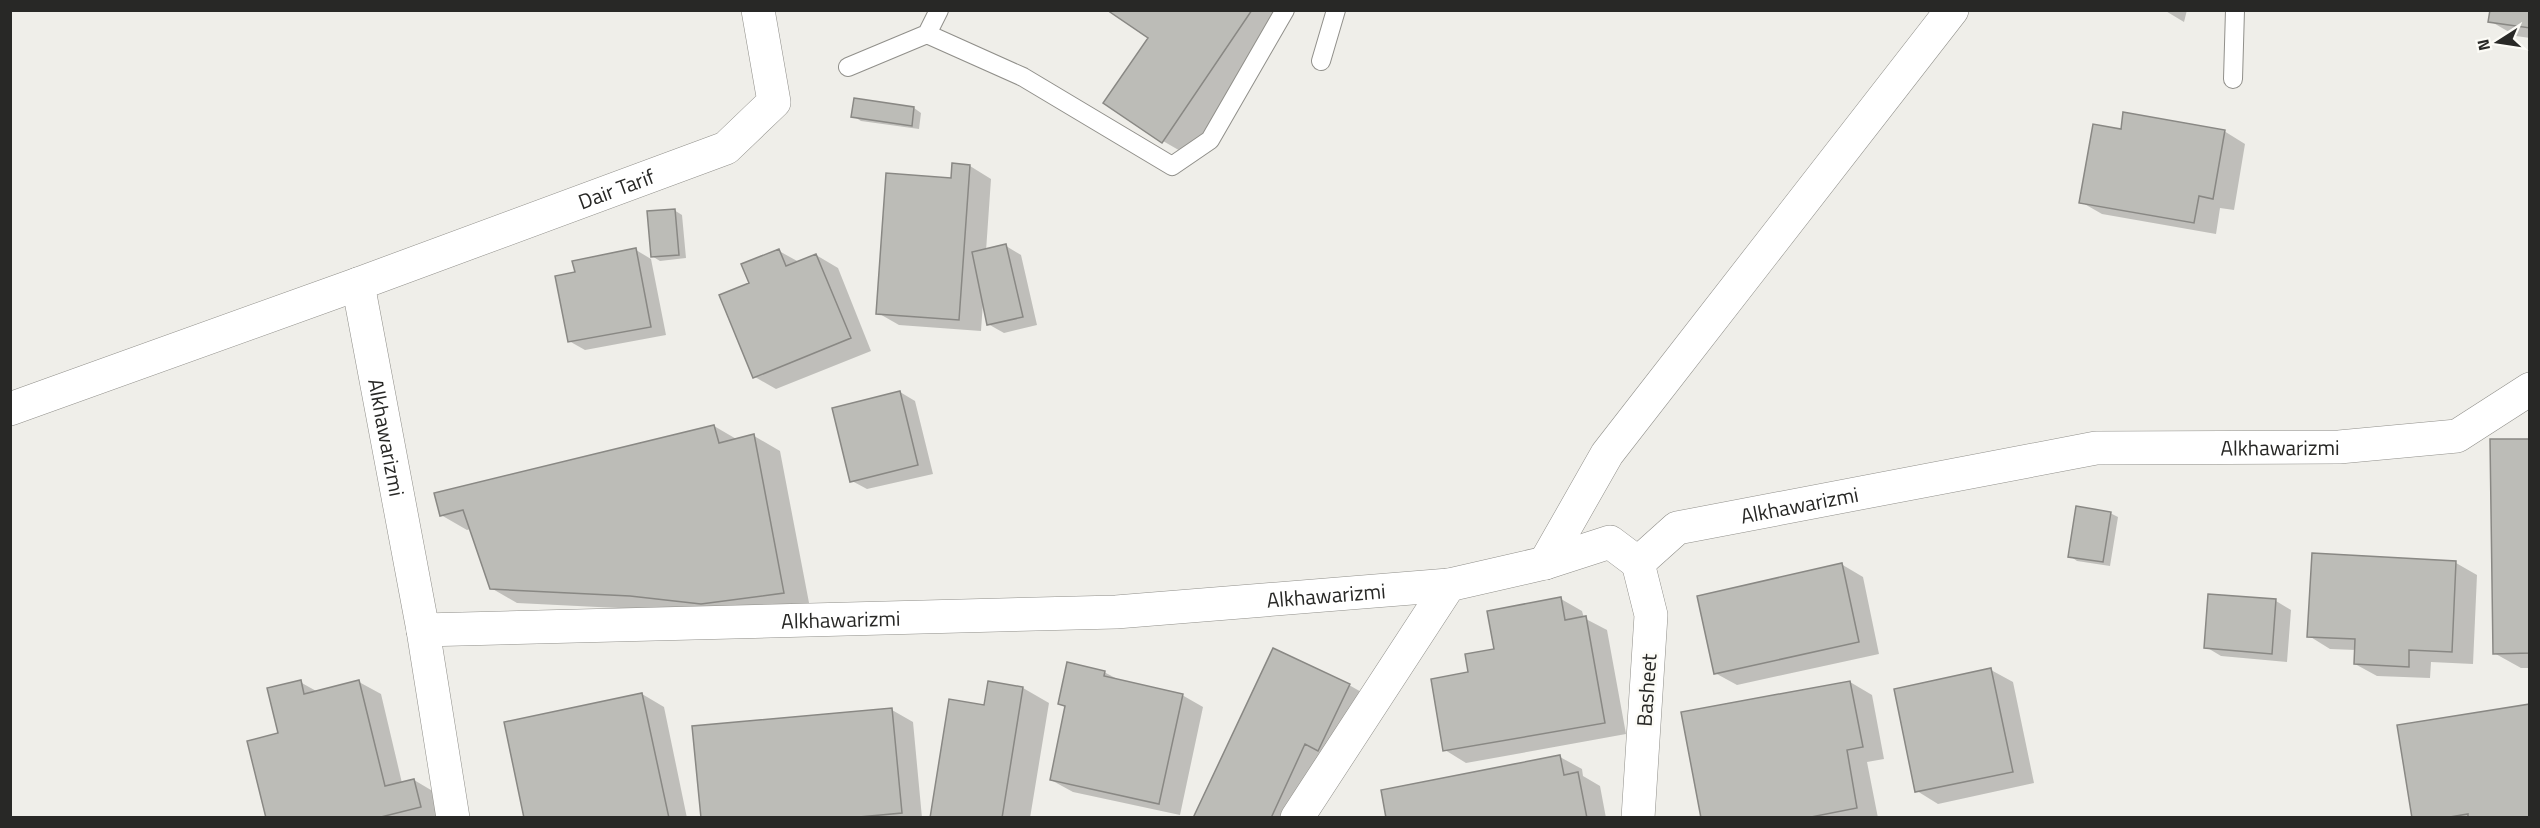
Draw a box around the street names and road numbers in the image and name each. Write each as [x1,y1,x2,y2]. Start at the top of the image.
street label: Dair Tarif [573,160,659,217]
street label: Alkhawarizmi [360,376,414,499]
street label: Alkhawarizmi [2220,431,2340,463]
street label: Alkhawarizmi [1738,478,1861,532]
street label: Alkhawarizmi [1265,574,1387,616]
street label: Alkhawarizmi [781,602,901,637]
street label: Basheet [1627,652,1665,728]

